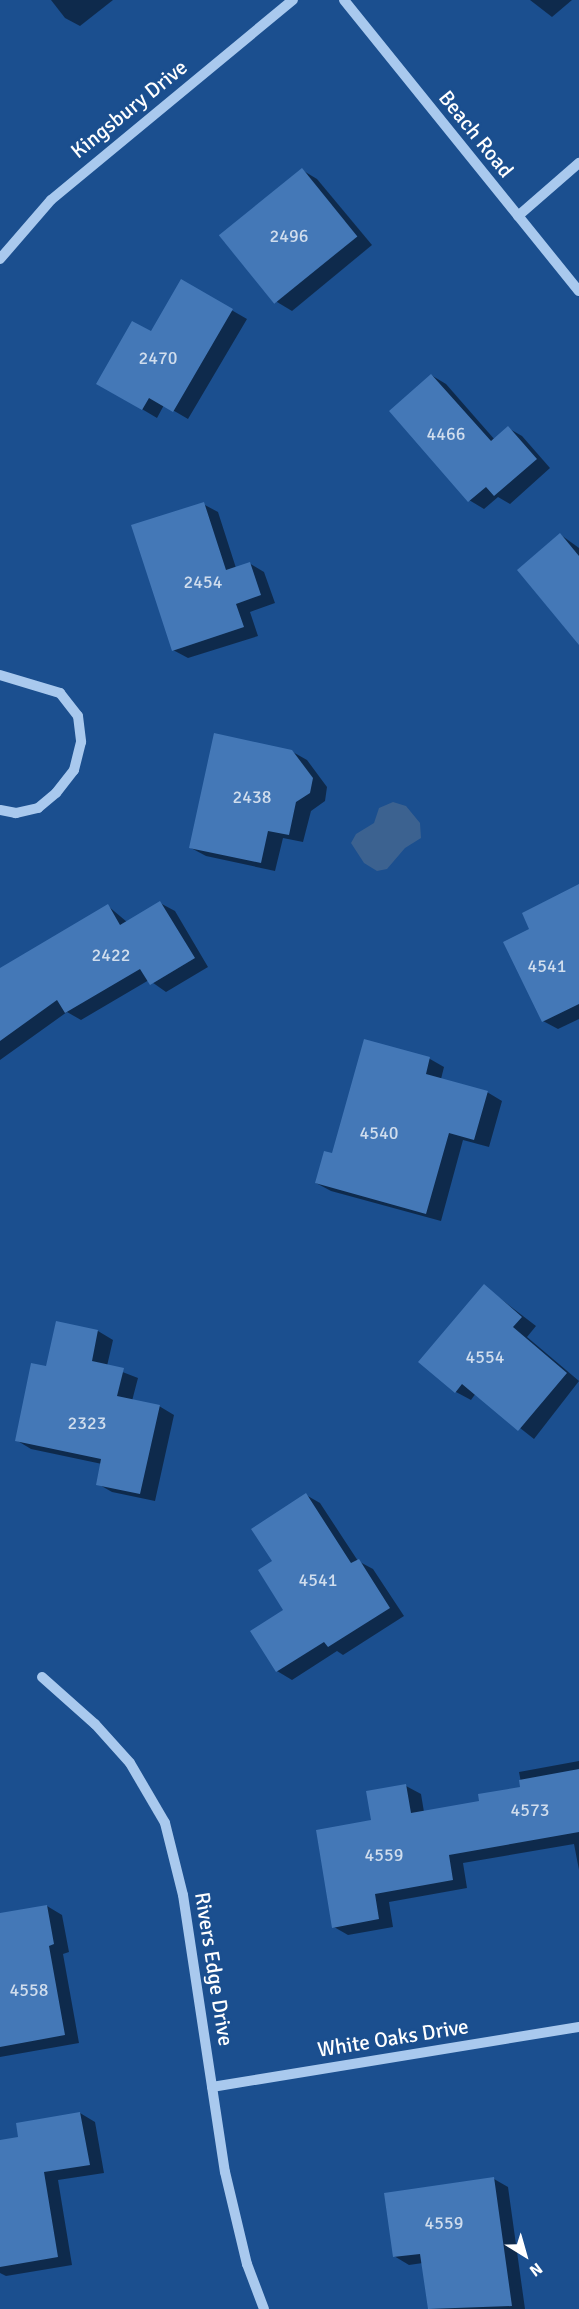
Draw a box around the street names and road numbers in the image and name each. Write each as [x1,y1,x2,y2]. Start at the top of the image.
street label: Kingsbury Drive [66,54,192,164]
street label: Beach Road [433,85,519,183]
street label: Rivers Edge Drive [189,1890,239,2048]
street label: White Oaks Drive [316,2014,470,2062]

